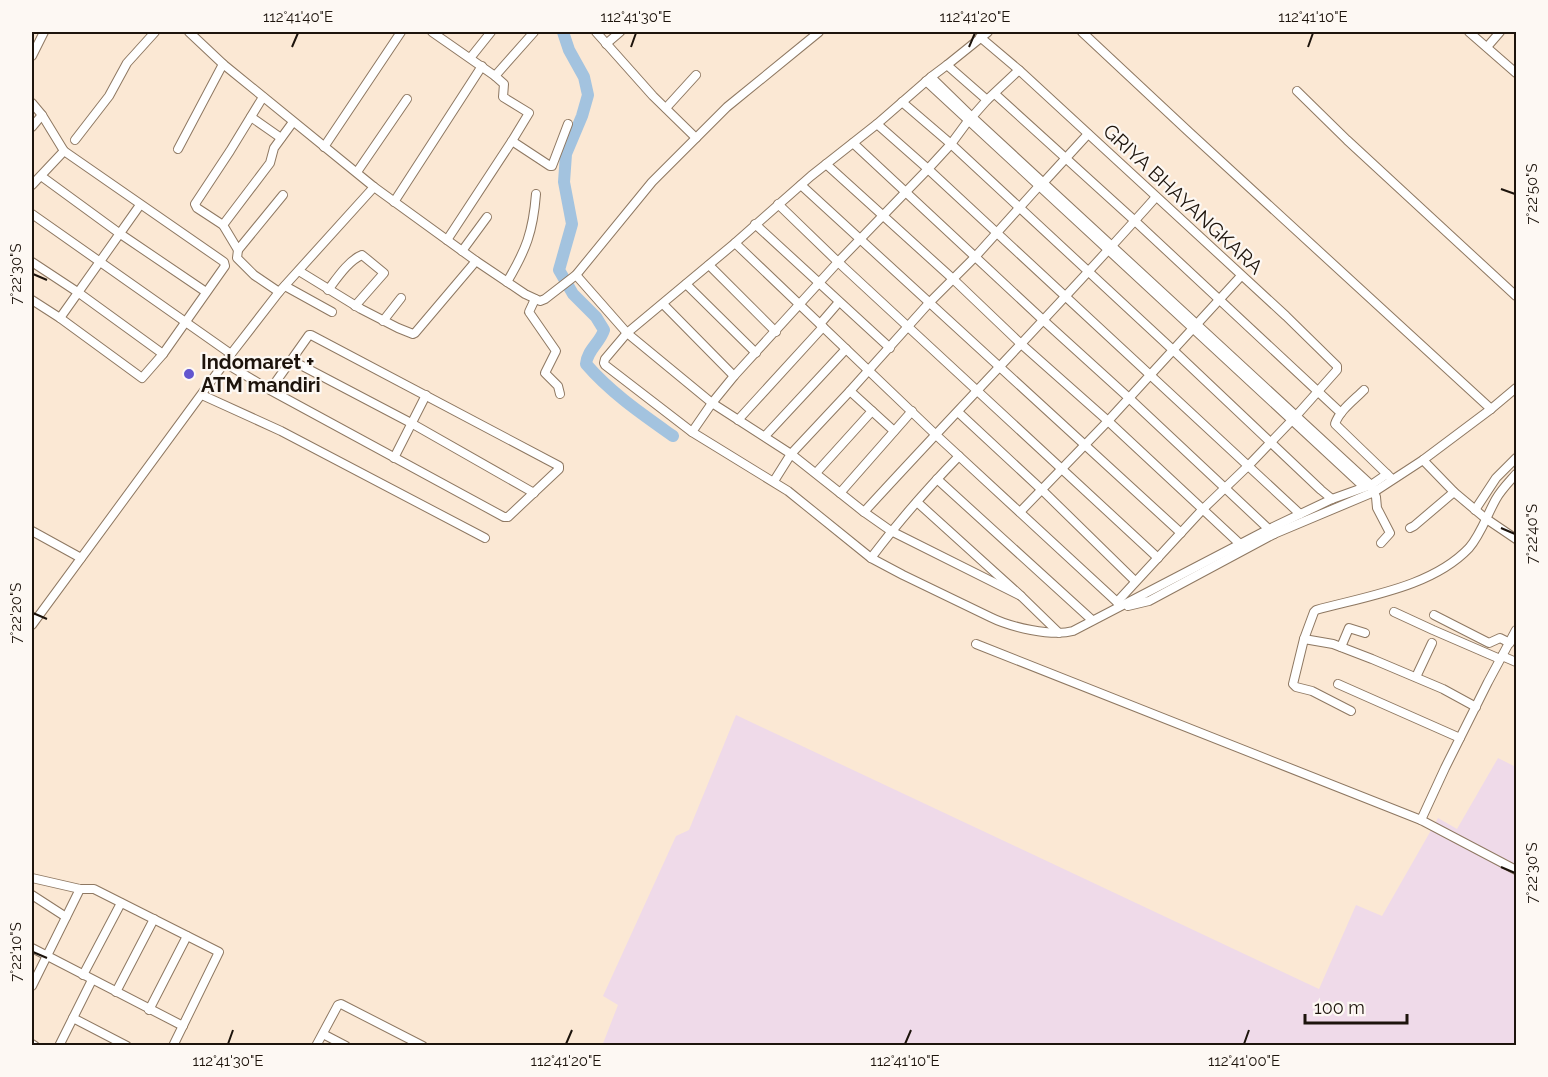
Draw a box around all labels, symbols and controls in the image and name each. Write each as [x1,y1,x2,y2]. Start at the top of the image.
text: 112°41'40"E [263,8,333,26]
text: 112°41'30"E [601,8,671,26]
text: 112°41'20"E [940,8,1010,26]
text: 112°41'10"E [1278,8,1348,26]
street label: GRIYA BHAYANGKARA [1098,119,1268,280]
text: 7°22'50"S [1523,163,1541,225]
text: 7°22'30"S [7,243,25,305]
place label: Indomaret + ATM mandiri [201,350,321,397]
marker: Indomaret + ATM mandiri [182,367,196,381]
text: 7°22'40"S [1523,504,1541,564]
text: 7°22'20"S [7,583,25,643]
text: 7°22'30"S [1523,842,1541,904]
text: 7°22'10"S [7,922,25,982]
scale bar [1305,987,1407,1025]
text: 100 m [1314,997,1365,1018]
text: 112°41'30"E [193,1052,263,1070]
text: 112°41'20"E [531,1052,601,1070]
text: 112°41'10"E [870,1052,940,1070]
text: 112°41'00"E [1208,1052,1280,1070]

